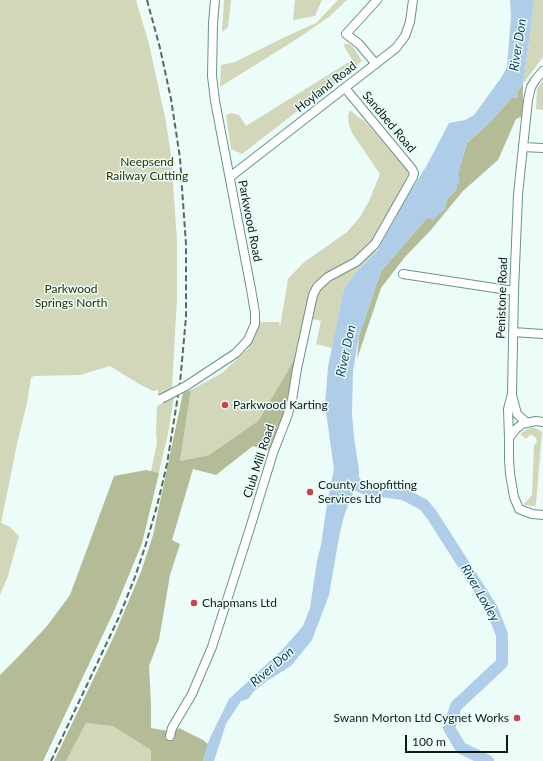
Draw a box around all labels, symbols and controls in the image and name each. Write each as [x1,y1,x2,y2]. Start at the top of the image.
water label: River Don [506,18,530,72]
street label: Hoyland Road [293,59,359,115]
street label: Sandbed Road [359,89,419,155]
park label: Neepsend Railway Cutting [106,155,188,183]
street label: Parkwood Road [235,179,265,263]
street label: Penistone Road [493,257,511,339]
park label: Parkwood Springs North [35,282,107,310]
water label: River Don [333,323,359,379]
place label: Parkwood Karting [233,398,328,412]
marker: Parkwood Karting [220,400,230,410]
street label: Club Mill Road [240,422,278,500]
place label: County Shopfitting Services Ltd [318,478,417,506]
marker: County Shopfitting Services Ltd [305,487,315,497]
water label: River Loxley [457,562,503,624]
place label: Chapmans Ltd [202,596,277,610]
marker: Chapmans Ltd [189,598,199,608]
water label: River Don [247,644,297,690]
place label: Swann Morton Ltd Cygnet Works [334,711,509,725]
marker: Swann Morton Ltd Cygnet Works [512,713,522,723]
scale bar [407,727,510,753]
text: 100 m [412,734,446,749]

